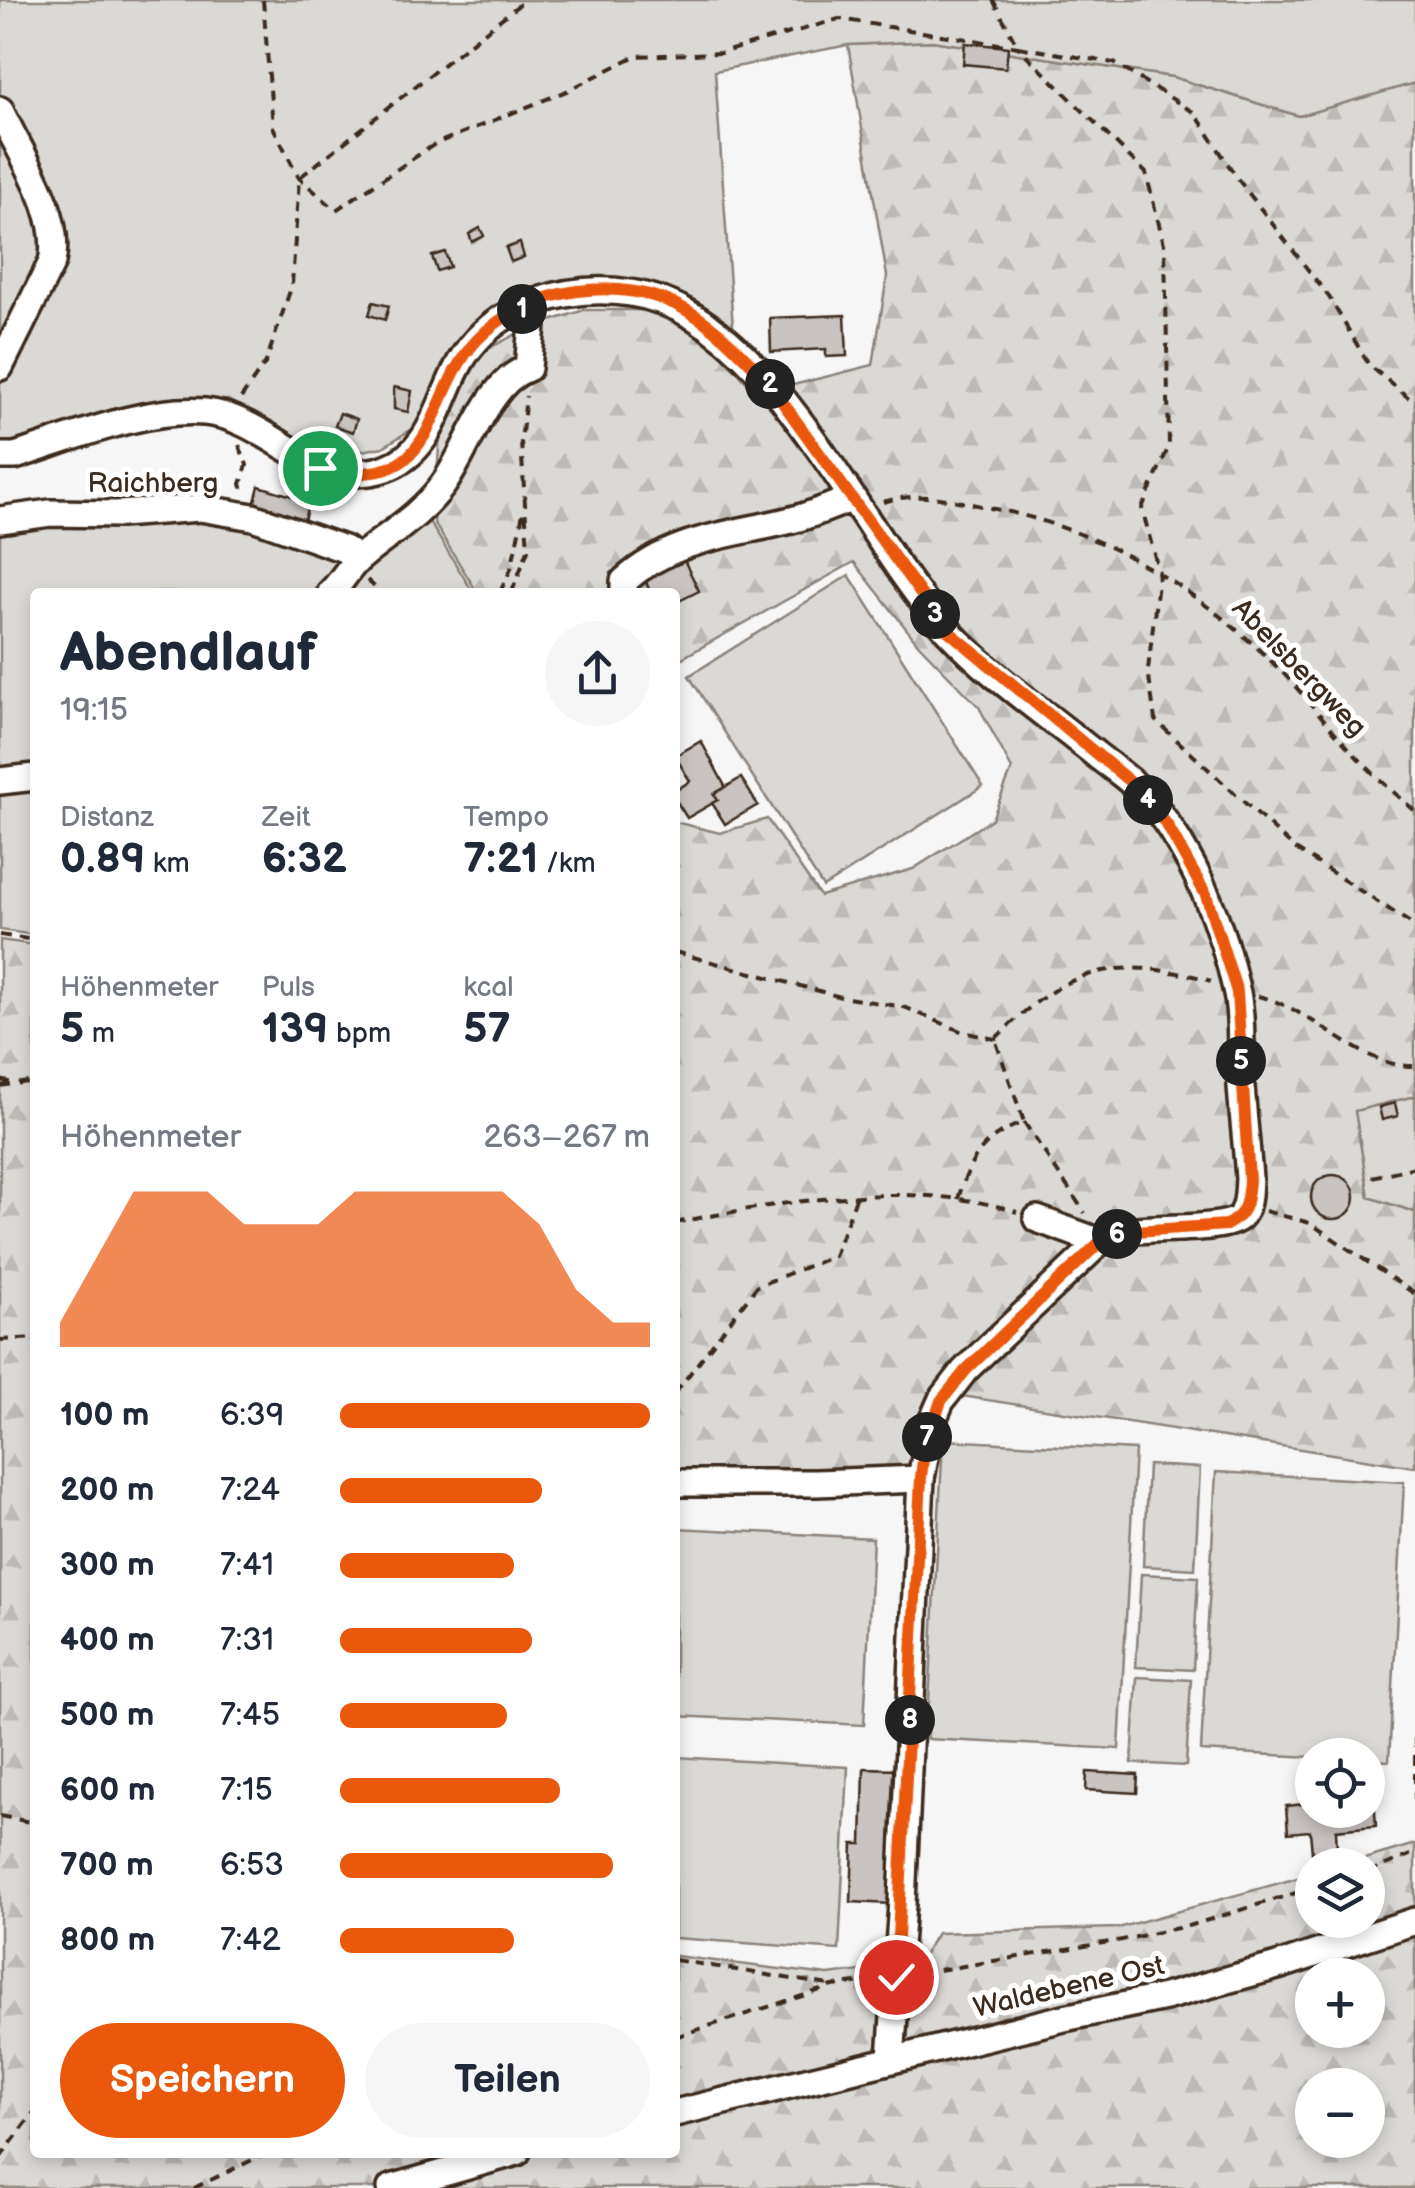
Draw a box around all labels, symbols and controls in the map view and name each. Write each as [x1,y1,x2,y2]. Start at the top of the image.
pin: 1 [497,284,547,334]
text: 1 [516,292,528,325]
pin: 2 [745,359,795,409]
text: 2 [762,367,778,400]
pin [278,426,363,511]
icon: arrive [293,441,348,496]
street label: Raichberg [87,467,219,500]
pin: 3 [910,589,960,639]
street label: Abelsbergweg [1225,592,1373,744]
text: 3 [927,597,943,630]
text: Abendlauf [60,620,317,687]
button: share [545,621,650,726]
text: 19:15 [60,691,128,730]
pin: 4 [1123,775,1173,825]
text: 4 [1140,783,1156,816]
text: Distanz [60,801,154,834]
text: Zeit [262,801,311,834]
text: Tempo [463,801,549,834]
text: 0.89 [60,834,145,885]
text: 6:32 [262,834,347,885]
text: 7:21 [463,834,539,885]
text: km [145,847,190,880]
text: /km [539,847,596,880]
text: Höhenmeter [60,971,218,1004]
text: Puls [262,971,315,1004]
text: kcal [463,971,514,1004]
text: 5 [60,1004,84,1055]
text: 139 [262,1004,328,1055]
text: 57 [463,1004,511,1055]
text: m [84,1017,115,1050]
text: bpm [328,1017,391,1050]
pin: 5 [1216,1036,1266,1086]
text: 5 [1233,1044,1249,1077]
text: Höhenmeter [60,1118,241,1157]
text: 263–267 m [483,1118,650,1157]
pin: 6 [1092,1209,1142,1259]
text: 6 [1109,1217,1125,1250]
text: 100 m [60,1396,149,1435]
text: 6:39 [220,1396,284,1435]
pin: 7 [902,1412,952,1462]
text: 7 [919,1420,935,1453]
text: 200 m [60,1471,154,1510]
text: 7:24 [220,1471,280,1510]
text: 300 m [60,1546,155,1585]
text: 7:41 [220,1546,274,1585]
text: 400 m [60,1621,155,1660]
text: 7:31 [220,1621,274,1660]
pin: 8 [885,1695,935,1745]
text: 500 m [60,1696,154,1735]
text: 7:45 [220,1696,280,1735]
text: 8 [902,1703,918,1736]
map controls [1295,1738,1385,2158]
button: locate [1295,1738,1385,1828]
text: 600 m [60,1771,155,1810]
text: 7:15 [220,1771,273,1810]
text: 700 m [60,1846,153,1885]
text: 6:53 [220,1846,284,1885]
button: layers [1295,1848,1385,1938]
text: 800 m [60,1921,155,1960]
text: 7:42 [220,1921,281,1960]
pin [854,1935,939,2020]
street label: Waldebene Ost [970,1949,1168,2025]
icon: check [869,1950,924,2005]
button: + [1295,1958,1385,2048]
button: Speichern [60,2023,345,2138]
button: Teilen [365,2023,650,2138]
button: − [1295,2068,1385,2158]

